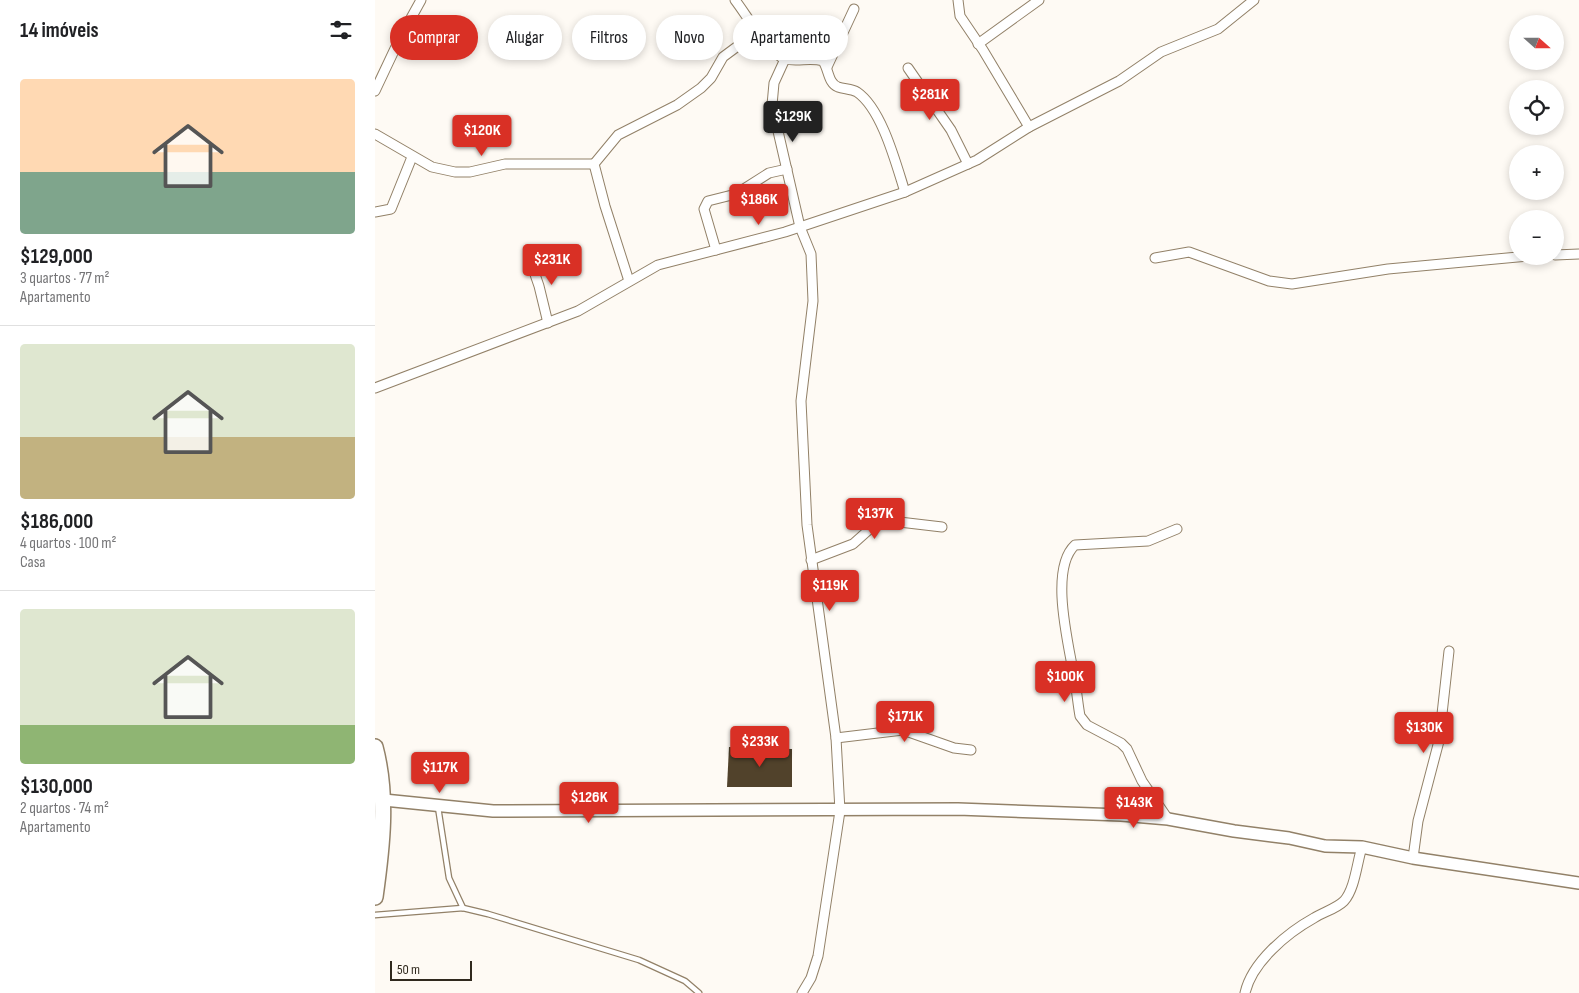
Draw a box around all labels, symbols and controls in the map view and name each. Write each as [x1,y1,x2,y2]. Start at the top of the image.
chip: Comprar [390,15,478,60]
chip: Alugar [488,15,562,60]
chip: Filtros [572,15,646,60]
chip: Novo [656,15,723,60]
chip: Apartamento [733,15,848,60]
north arrow [1509,15,1564,70]
map controls [1509,15,1564,265]
icon: filters [327,16,355,44]
text: 14 imóveis [20,18,99,43]
pin: $281K [895,78,965,121]
button: locate [1509,80,1564,135]
text: $281K [911,85,949,104]
pin: $129K [758,100,828,143]
text: $129K [774,107,812,126]
icon: home [143,111,233,201]
pin: $120K [447,114,517,157]
text: $120K [463,121,501,140]
button: + [1509,145,1564,200]
pin: $186K [724,184,794,226]
text: $186K [740,190,778,209]
button: − [1509,210,1564,265]
text: $129,000 [20,244,93,269]
pin: $231K [517,244,587,286]
text: $231K [534,250,570,269]
text: 3 quartos · 77 m² [20,269,110,288]
text: Apartamento [20,288,91,307]
icon: home [143,377,233,467]
pin: $137K [840,498,910,540]
text: $137K [857,504,893,523]
text: $186,000 [20,509,93,534]
text: 4 quartos · 100 m² [20,534,117,553]
text: Casa [20,553,46,572]
pin: $119K [795,570,865,612]
text: $119K [812,576,848,595]
icon: home [143,642,233,732]
pin: $100K [1030,660,1100,703]
text: $100K [1046,667,1084,686]
pin: $171K [870,700,940,743]
text: $171K [887,707,923,726]
pin: $130K [1389,712,1459,754]
text: $130K [1405,718,1443,737]
pin: $233K [725,726,795,768]
text: $233K [741,732,779,751]
pin: $117K [405,752,475,794]
text: $117K [422,758,458,777]
text: $130,000 [20,774,93,799]
pin: $126K [554,782,624,824]
pin: $143K [1099,786,1169,829]
text: $126K [570,788,608,807]
text: $143K [1115,793,1153,812]
text: 2 quartos · 74 m² [20,799,109,818]
text: Apartamento [20,818,91,837]
scale bar [390,958,473,981]
text: 50 m [397,961,420,978]

